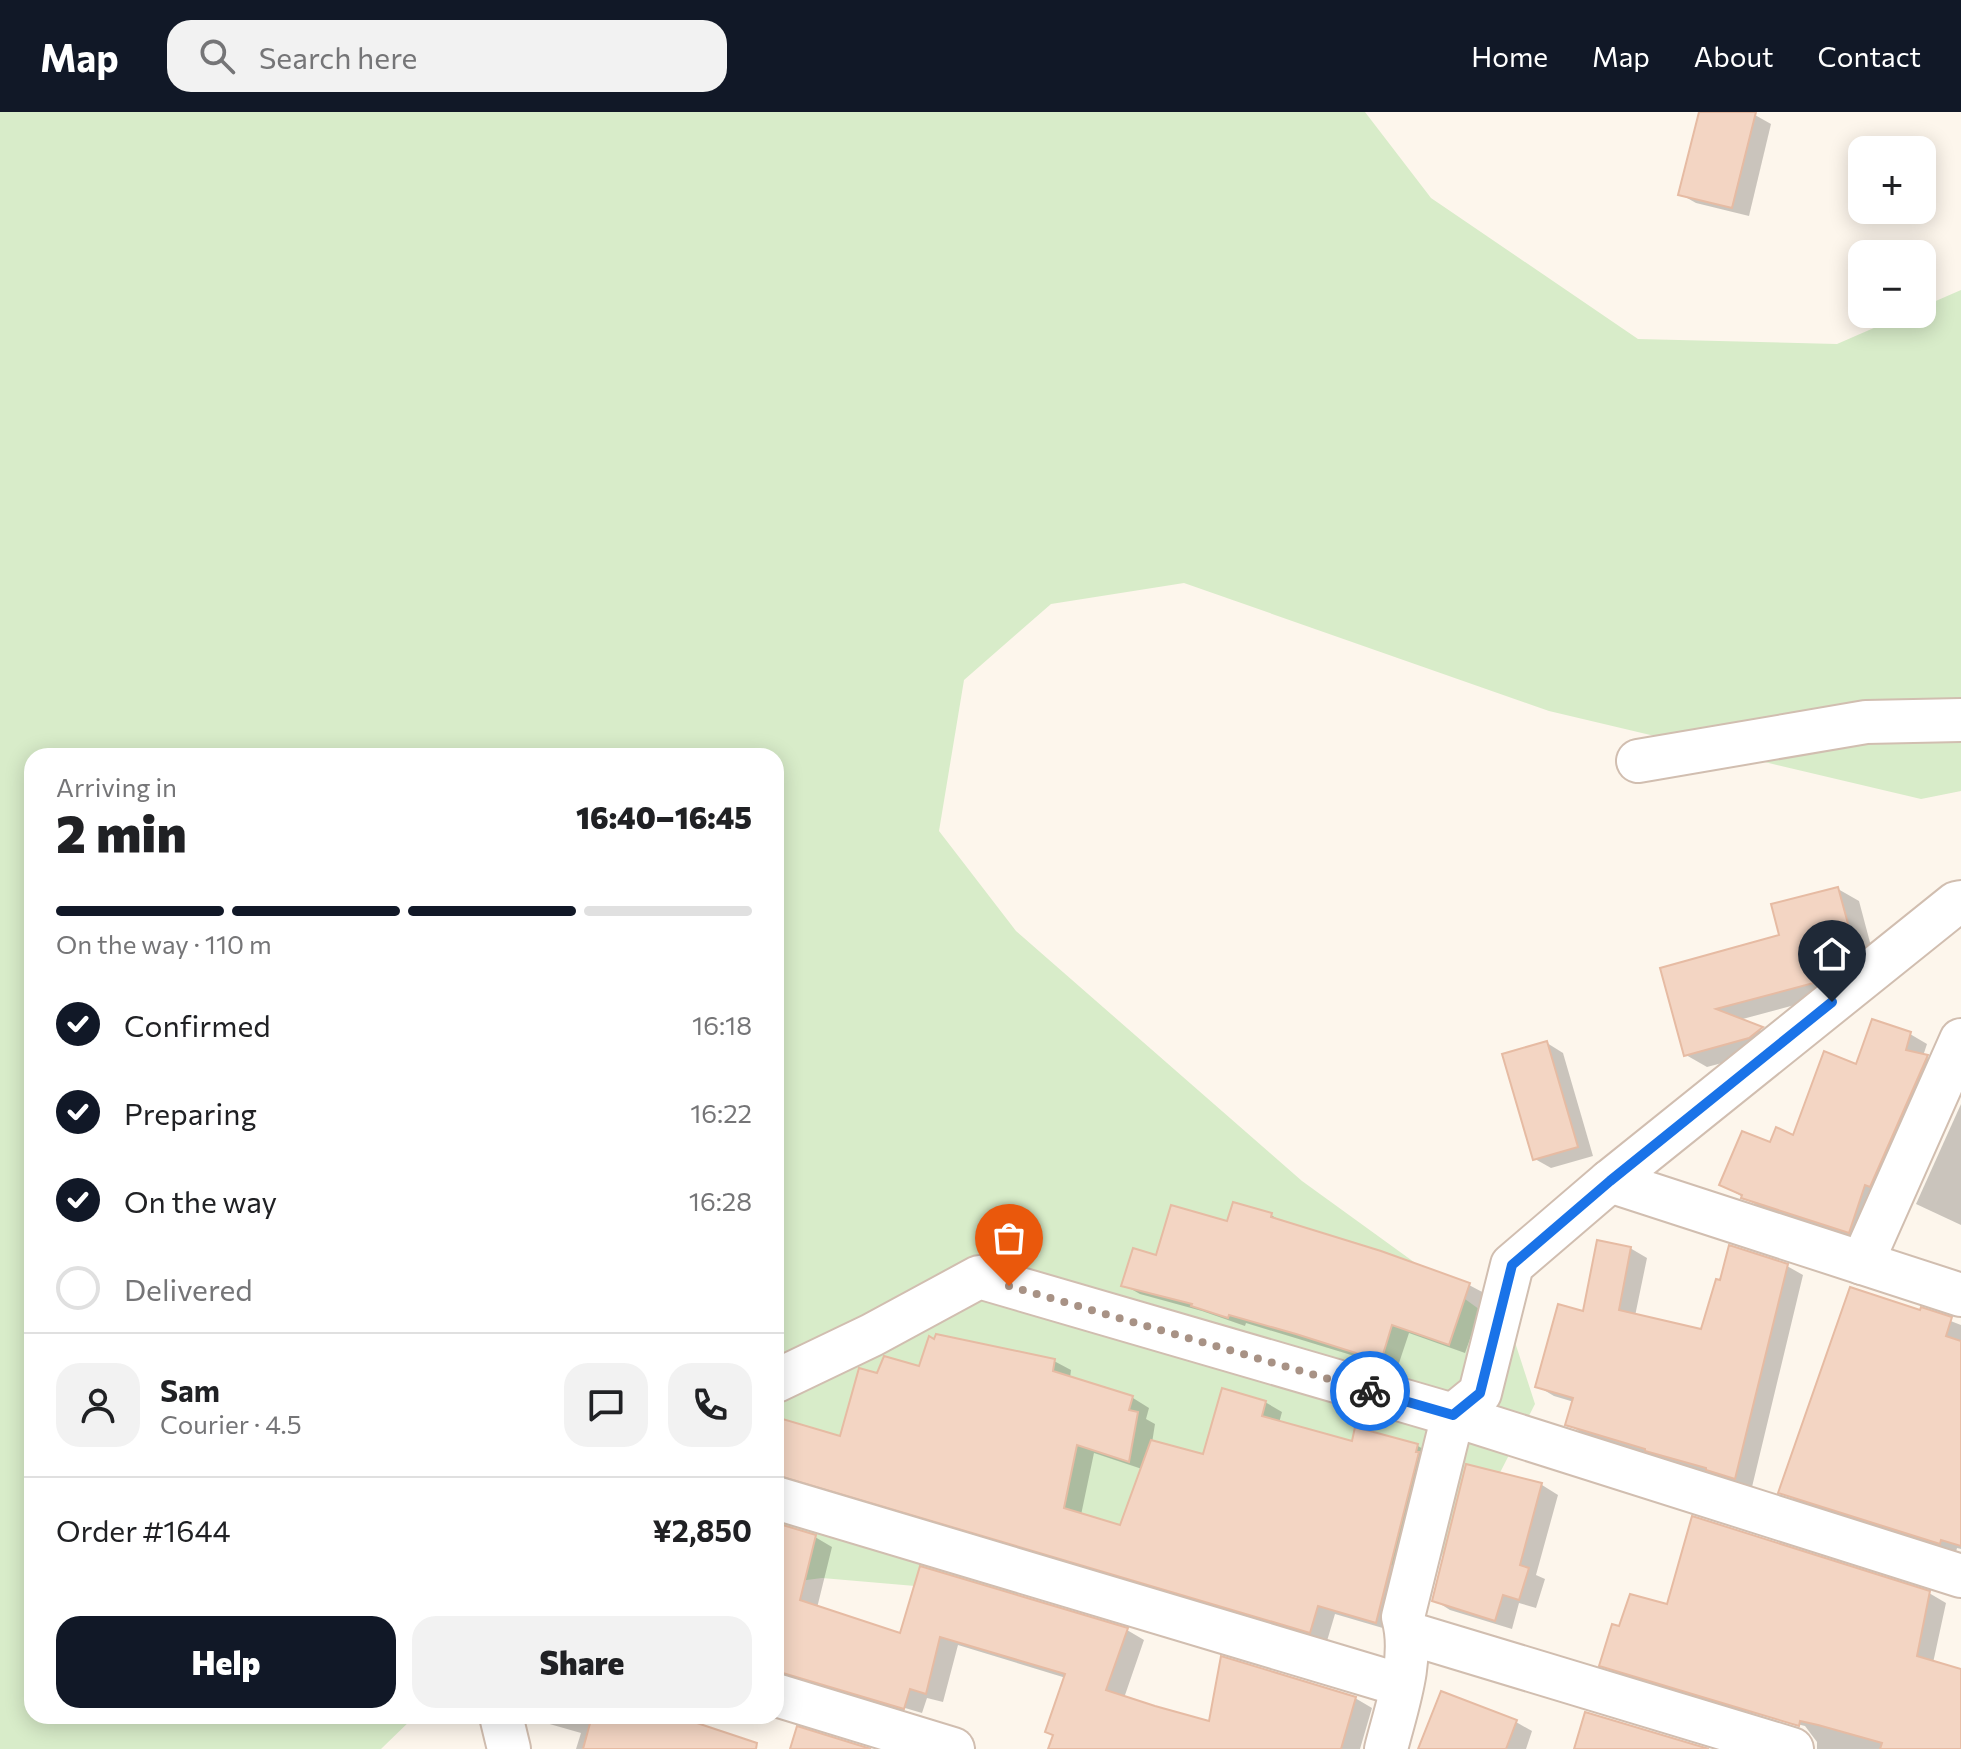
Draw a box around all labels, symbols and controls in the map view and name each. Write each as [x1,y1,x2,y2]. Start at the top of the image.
search box [167,20,727,92]
text: Map [40,33,119,80]
icon: search [195,34,239,78]
text: Search here [259,38,417,75]
text: Home [1471,39,1548,73]
text: Map [1592,39,1650,73]
text: About [1694,39,1774,73]
text: Contact [1818,39,1921,73]
map controls [1848,136,1936,328]
button: + [1848,136,1936,224]
button: − [1848,240,1936,328]
text: Arriving in [56,771,177,802]
text: 16:40–16:45 [576,798,752,835]
text: 2 min [56,800,187,864]
pin [1798,920,1866,1002]
text: On the way · 110 m [56,928,272,959]
icon: home [1810,932,1854,976]
icon: check [56,1002,100,1046]
text: Confirmed [124,1006,271,1043]
text: 16:18 [692,1009,752,1040]
icon: check [56,1090,100,1134]
text: Preparing [124,1094,257,1131]
text: 16:22 [690,1097,752,1128]
icon: check [56,1178,100,1222]
text: On the way [124,1182,277,1219]
text: 16:28 [689,1185,752,1216]
pin [975,1204,1043,1286]
icon: bag [987,1216,1031,1260]
text: Delivered [124,1270,253,1307]
courier [1330,1351,1410,1431]
button: person [56,1363,140,1447]
button: chat [564,1363,648,1447]
button: phone [668,1363,752,1447]
icon: bike [1348,1369,1392,1413]
text: Sam [160,1371,220,1408]
text: Courier · 4.5 [160,1408,302,1439]
text: Order #1644 [56,1511,230,1548]
text: ¥2,850 [653,1511,752,1548]
button: Help [56,1616,396,1708]
button: Share [412,1616,752,1708]

